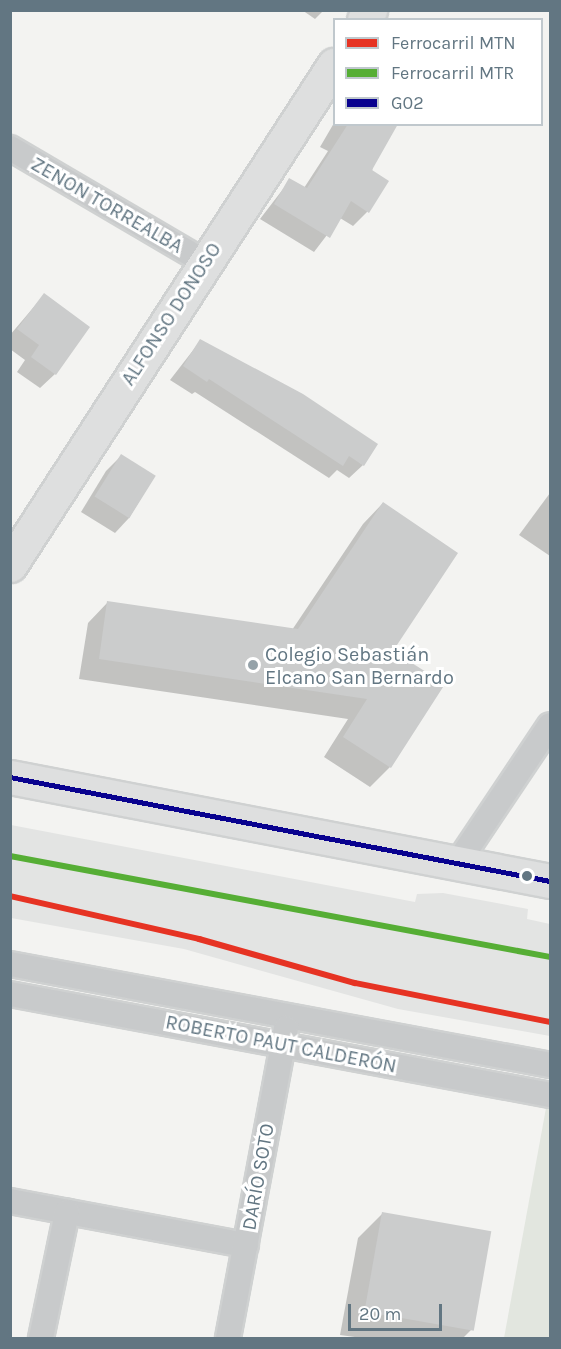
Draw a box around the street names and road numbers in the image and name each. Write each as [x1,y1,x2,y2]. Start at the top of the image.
street label: ZENON TORREALBA [27,152,187,258]
street label: ALFONSO DONOSO [116,238,226,390]
street label: ROBERTO PAUT CALDERÓN [164,1010,398,1078]
street label: DARÍO SOTO [237,1122,279,1232]

